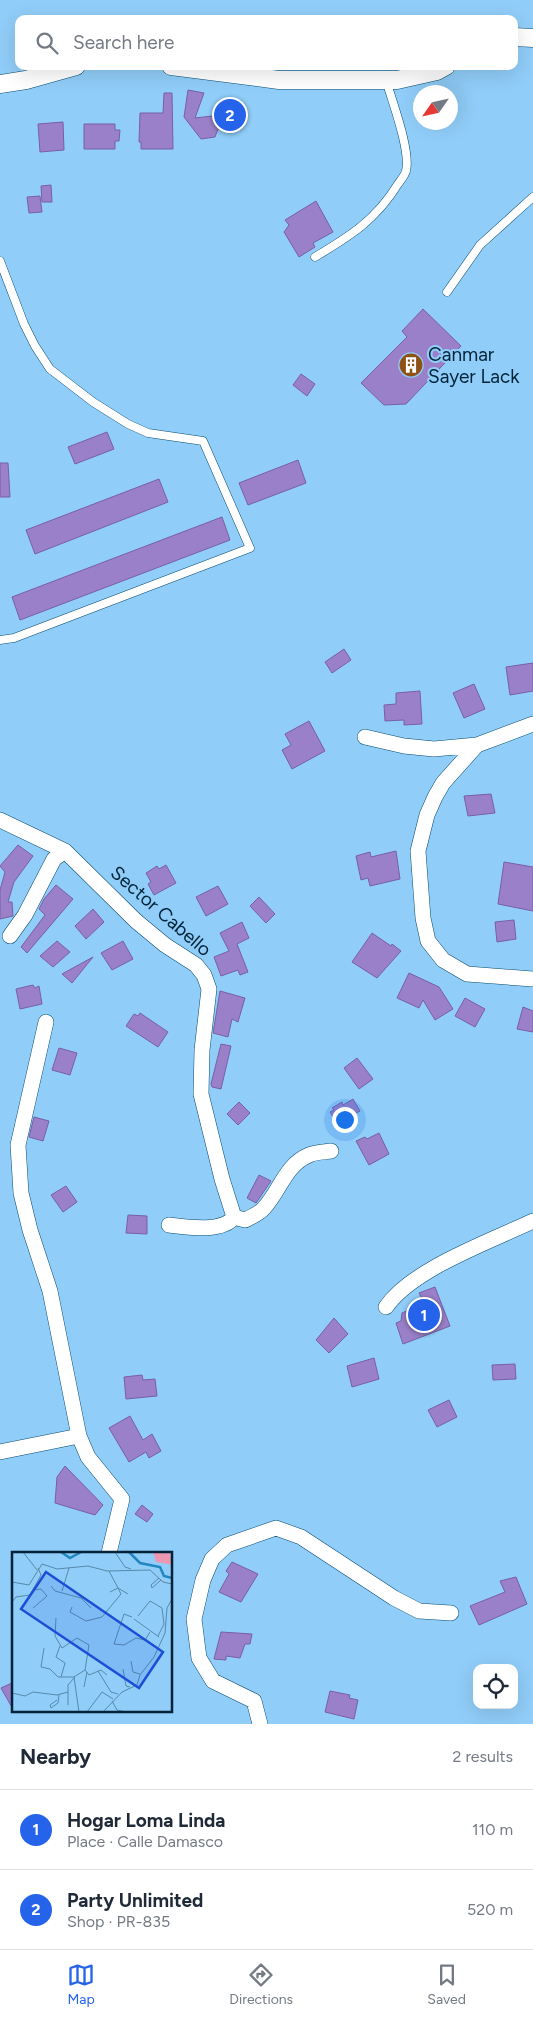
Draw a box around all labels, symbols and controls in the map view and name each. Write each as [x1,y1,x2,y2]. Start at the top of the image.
search box [15,15,518,70]
icon: search [33,29,61,57]
text: Search here [73,31,175,54]
north arrow [413,85,458,130]
pin: 2 [214,96,246,134]
place label: Canmar Sayer Lack [428,343,520,388]
building icon: Canmar Sayer Lack [398,352,424,378]
street label: Sector Cabello [106,861,216,961]
your location [332,1107,358,1133]
pin: 1 [408,1296,440,1334]
inset map [12,1552,172,1712]
map controls [473,1664,518,1709]
button: locate [473,1664,518,1709]
text: Nearby [20,1744,91,1769]
text: 2 results [453,1747,513,1766]
text: Hogar Loma Linda [67,1809,225,1832]
text: 1 [33,1820,39,1839]
text: 110 m [472,1820,513,1839]
text: Place · Calle Damasco [67,1832,223,1851]
text: Party Unlimited [67,1889,203,1912]
text: 2 [31,1900,41,1919]
text: 520 m [467,1900,513,1919]
text: Shop · PR-835 [67,1912,170,1931]
tab: Map [67,1961,95,2008]
tab: Directions [229,1961,293,2008]
tab: Saved [427,1961,466,2008]

